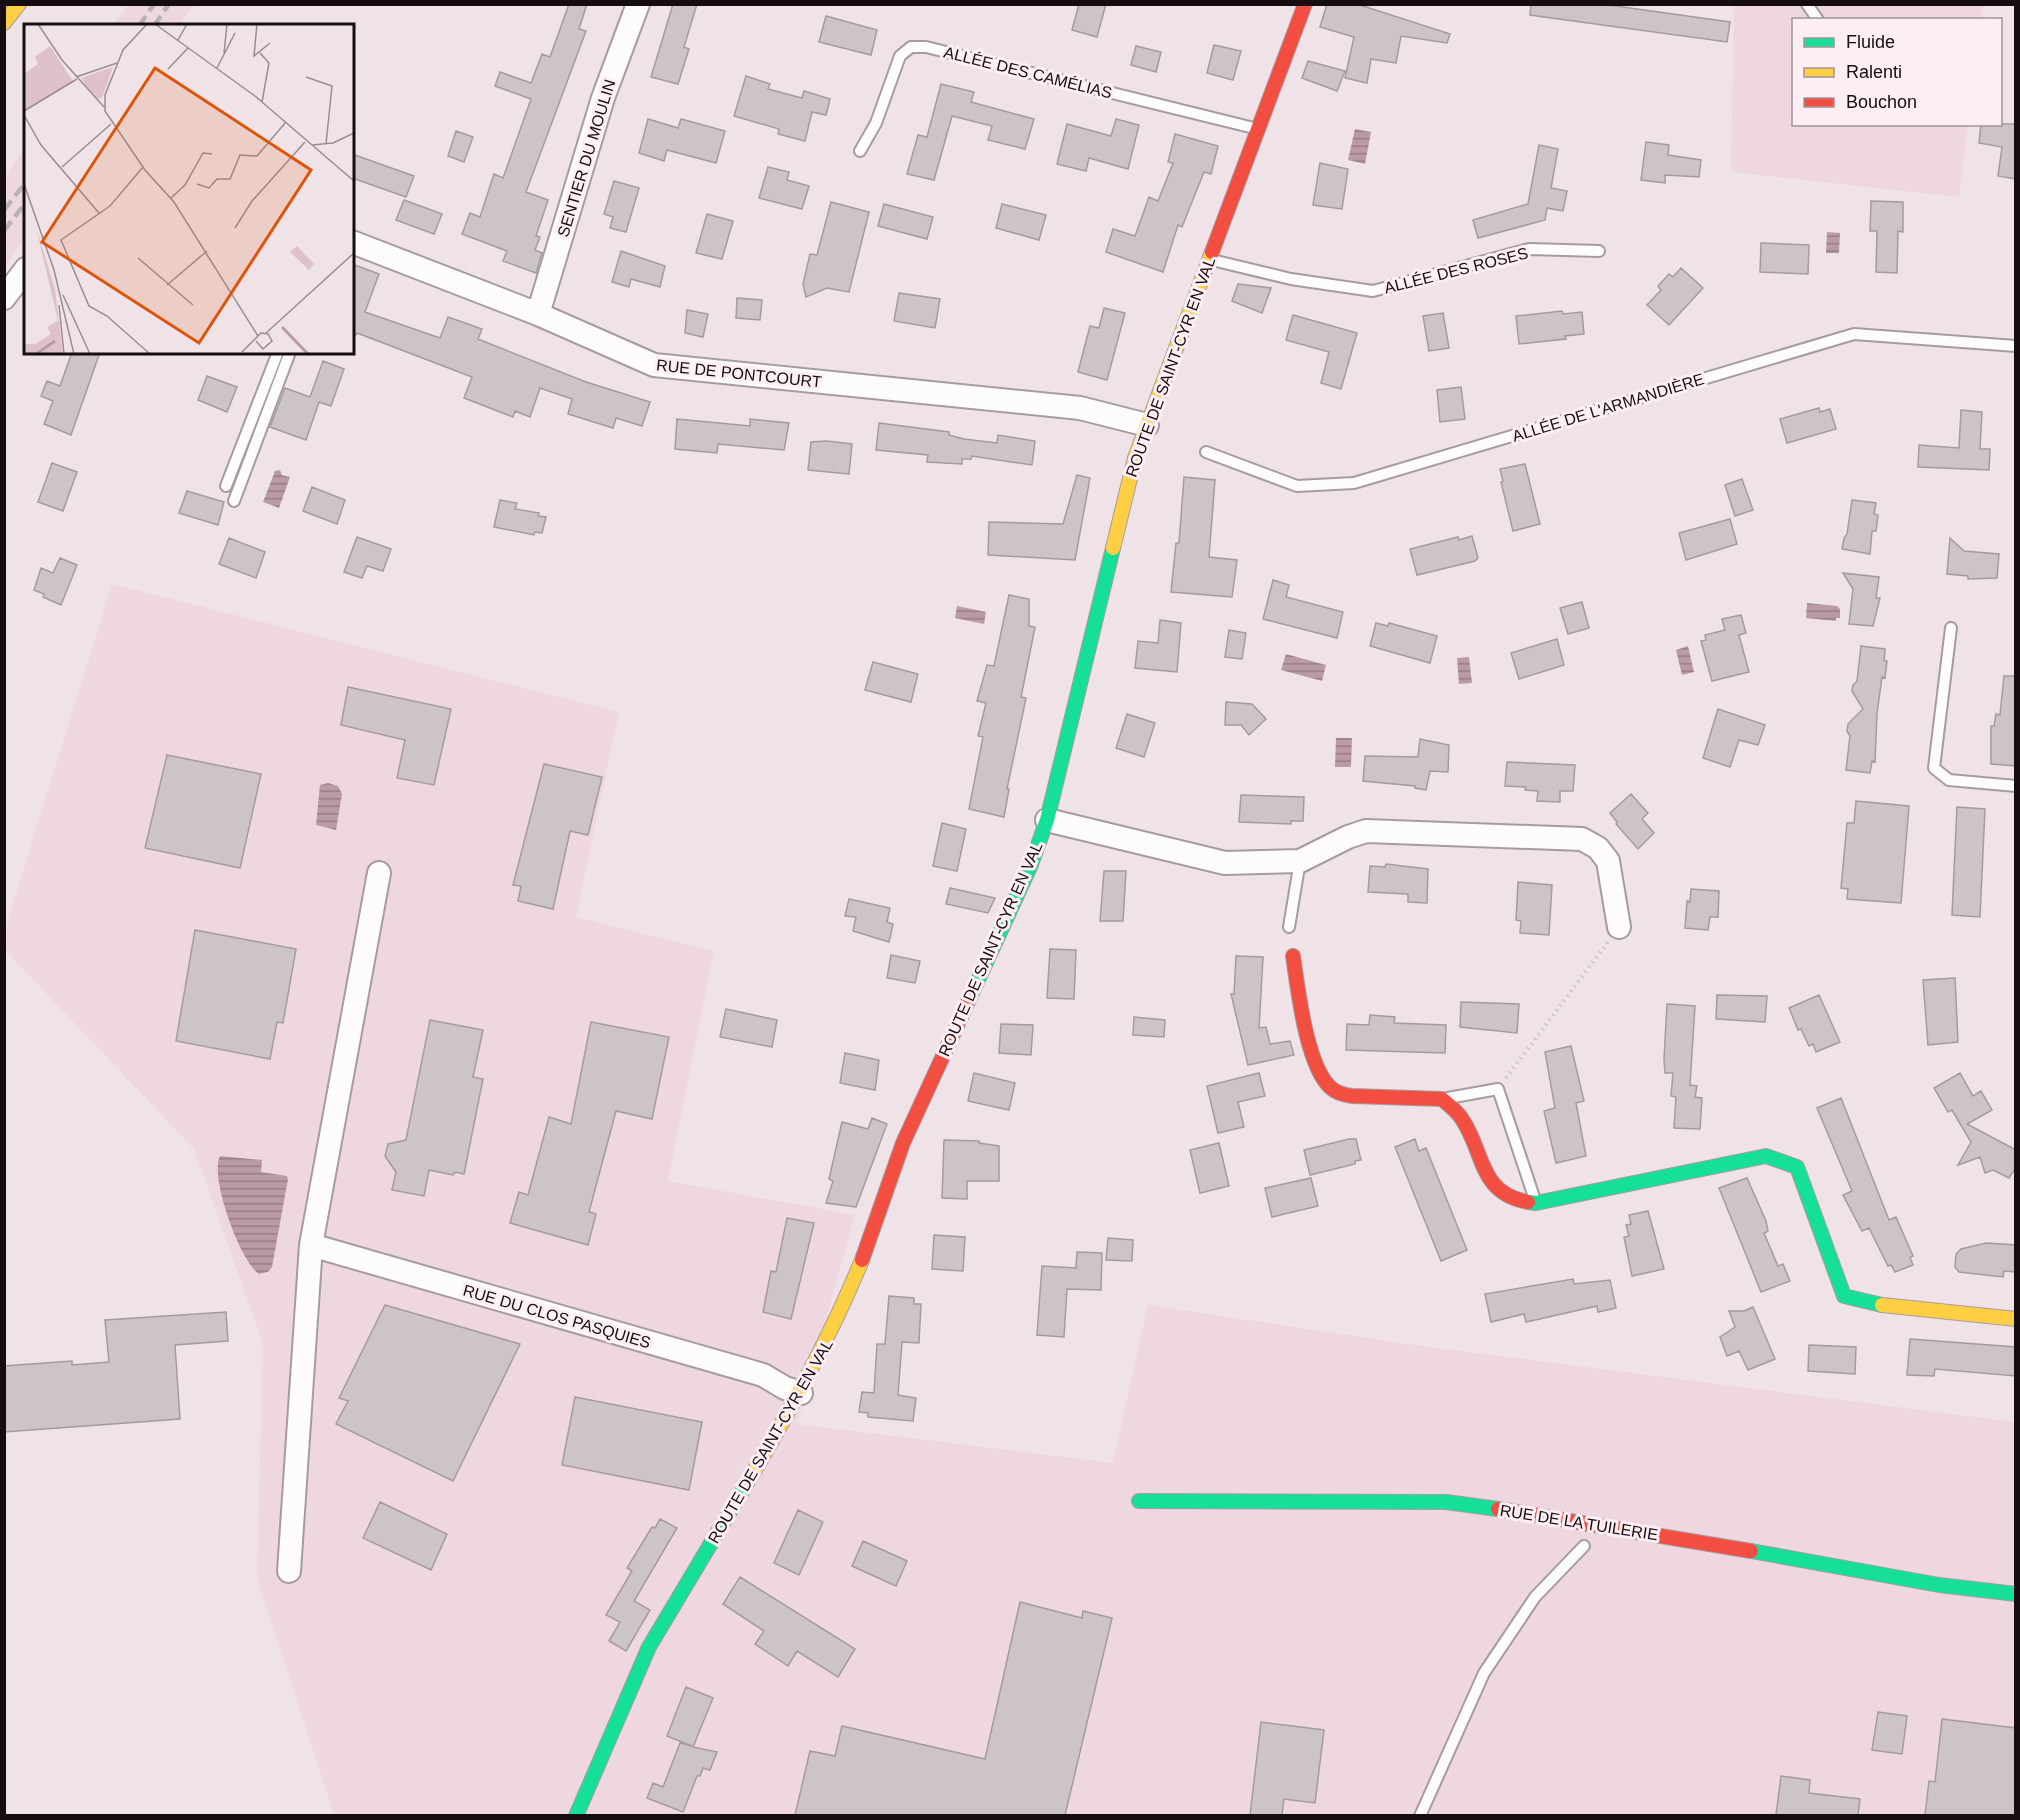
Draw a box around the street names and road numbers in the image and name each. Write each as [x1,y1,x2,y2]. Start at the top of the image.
street label: ALLÉE DES CAMÉLIAS [942,42,1114,102]
street label: SENTIER DU MOULIN [554,77,619,239]
street label: ALLÉE DES ROSES [1382,243,1530,297]
street label: ROUTE DE SAINT-CYR EN VAL [1123,255,1218,479]
street label: RUE DE PONTCOURT [656,356,823,391]
street label: ALLÉE DE L'ARMANDIÈRE [1510,369,1706,445]
street label: ROUTE DE SAINT-CYR EN VAL [935,839,1046,1059]
street label: RUE DU CLOS PASQUIES [461,1282,653,1351]
street label: ROUTE DE SAINT-CYR EN VAL [705,1336,836,1546]
street label: RUE DE LA TUILERIE [1499,1502,1659,1543]

